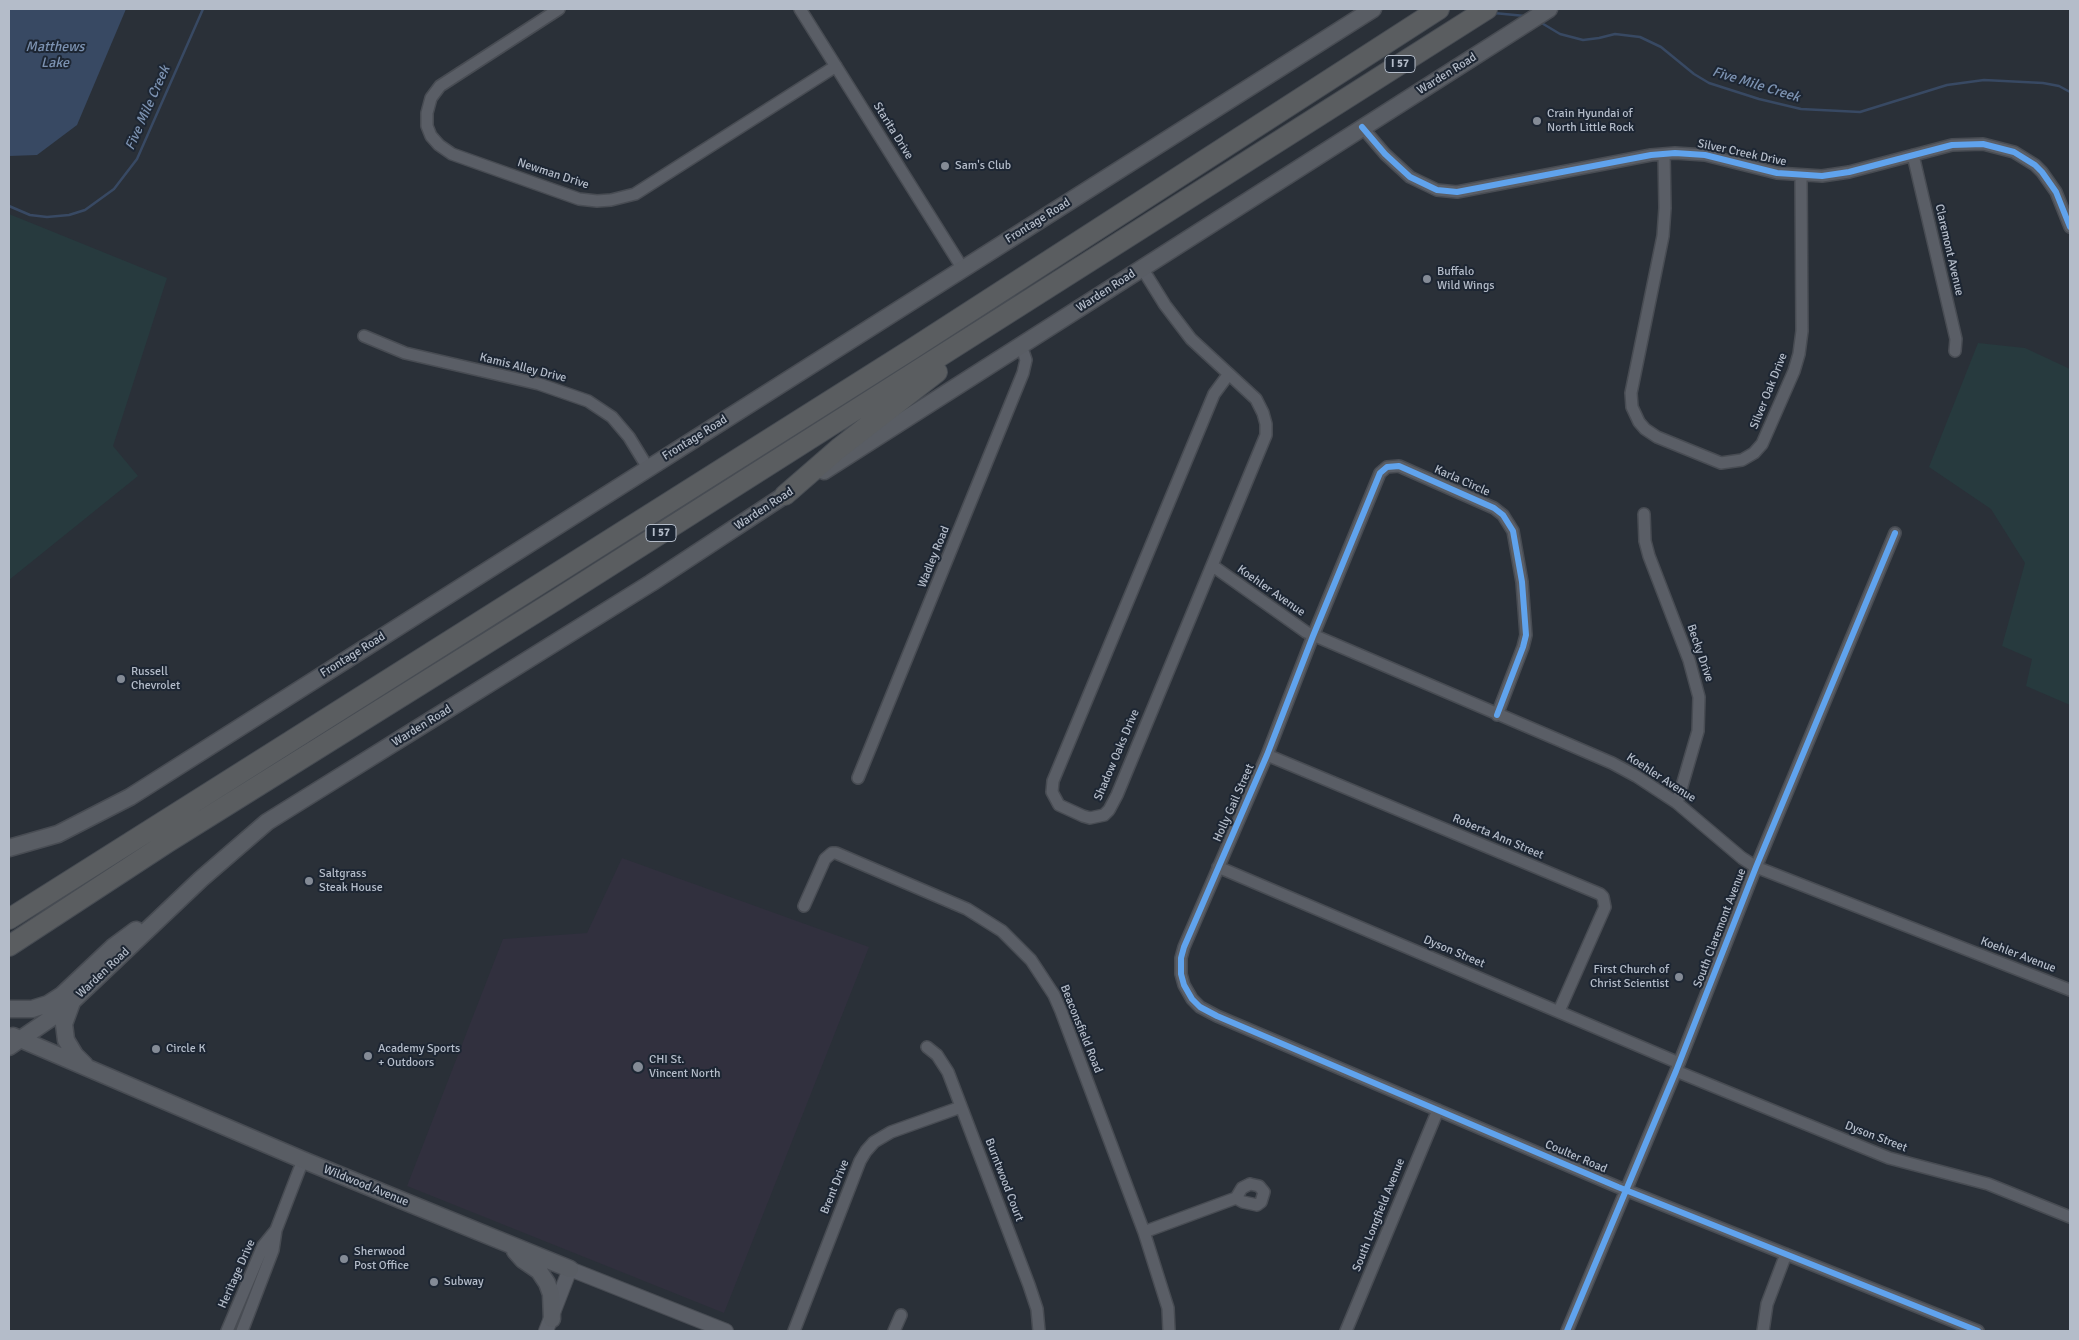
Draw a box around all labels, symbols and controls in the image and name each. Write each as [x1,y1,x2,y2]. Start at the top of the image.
water label: Matthews Lake [26,39,84,72]
street label: Warden Road [1415,50,1479,98]
road number: I 57 [1385,56,1415,72]
water label: Five Mile Creek [122,63,174,153]
water label: Five Mile Creek [1710,64,1802,106]
street label: Starita Drive [870,100,916,162]
place label: Crain Hyundai of North Little Rock [1547,107,1634,135]
marker: Crain Hyundai of North Little Rock [1531,115,1543,127]
street label: Silver Creek Drive [1696,137,1788,169]
street label: Newman Drive [515,156,591,192]
place label: Sam's Club [955,159,1011,173]
marker: Sam's Club [939,160,951,172]
street label: Frontage Road [1003,195,1073,247]
street label: Claremont Avenue [1931,203,1967,297]
place label: Buffalo Wild Wings [1437,265,1494,293]
street label: Warden Road [1074,267,1138,315]
marker: Buffalo Wild Wings [1421,273,1433,285]
street label: Kamis Alley Drive [478,350,568,386]
street label: Silver Oak Drive [1747,351,1791,431]
street label: Frontage Road [660,412,730,464]
street label: Karla Circle [1432,462,1492,500]
street label: Warden Road [732,485,796,533]
road number: I 57 [646,524,676,542]
street label: Wadley Road [915,524,953,590]
street label: Koehler Avenue [1234,562,1308,620]
street label: Becky Drive [1683,622,1717,684]
street label: Frontage Road [318,629,388,681]
place label: Russell Chevrolet [131,665,180,693]
marker: Russell Chevrolet [115,673,127,685]
street label: Warden Road [390,702,454,750]
street label: Shadow Oaks Drive [1091,707,1143,803]
street label: Koehler Avenue [1624,750,1698,806]
street label: Holly Gail Street [1210,762,1258,844]
street label: Roberta Ann Street [1450,811,1546,863]
street label: South Claremont Avenue [1691,866,1749,990]
place label: Saltgrass Steak House [319,867,383,895]
marker: Saltgrass Steak House [303,875,315,887]
street label: Dyson Street [1421,933,1487,971]
street label: Koehler Avenue [1978,934,2058,976]
street label: Warden Road [73,945,133,1001]
place label: First Church of Christ Scientist [1590,963,1669,991]
marker: First Church of Christ Scientist [1673,971,1685,983]
street label: Beaconsfield Road [1057,983,1105,1075]
place label: Circle K [166,1042,206,1056]
place label: Academy Sports + Outdoors [378,1042,460,1070]
marker: Circle K [150,1043,162,1055]
marker: Academy Sports + Outdoors [362,1050,374,1062]
place label: CHI St. Vincent North [649,1053,720,1081]
marker: CHI St. Vincent North [631,1060,645,1074]
street label: Dyson Street [1843,1119,1909,1155]
street label: Burntwood Court [982,1136,1026,1224]
street label: Coulter Road [1543,1137,1609,1177]
street label: South Longfield Avenue [1350,1156,1408,1274]
street label: Brent Drive [818,1158,852,1216]
street label: Wildwood Avenue [321,1162,411,1210]
street label: Heritage Drive [215,1237,259,1311]
place label: Sherwood Post Office [354,1245,409,1273]
marker: Sherwood Post Office [338,1253,350,1265]
place label: Subway [444,1275,484,1289]
marker: Subway [428,1276,440,1288]

